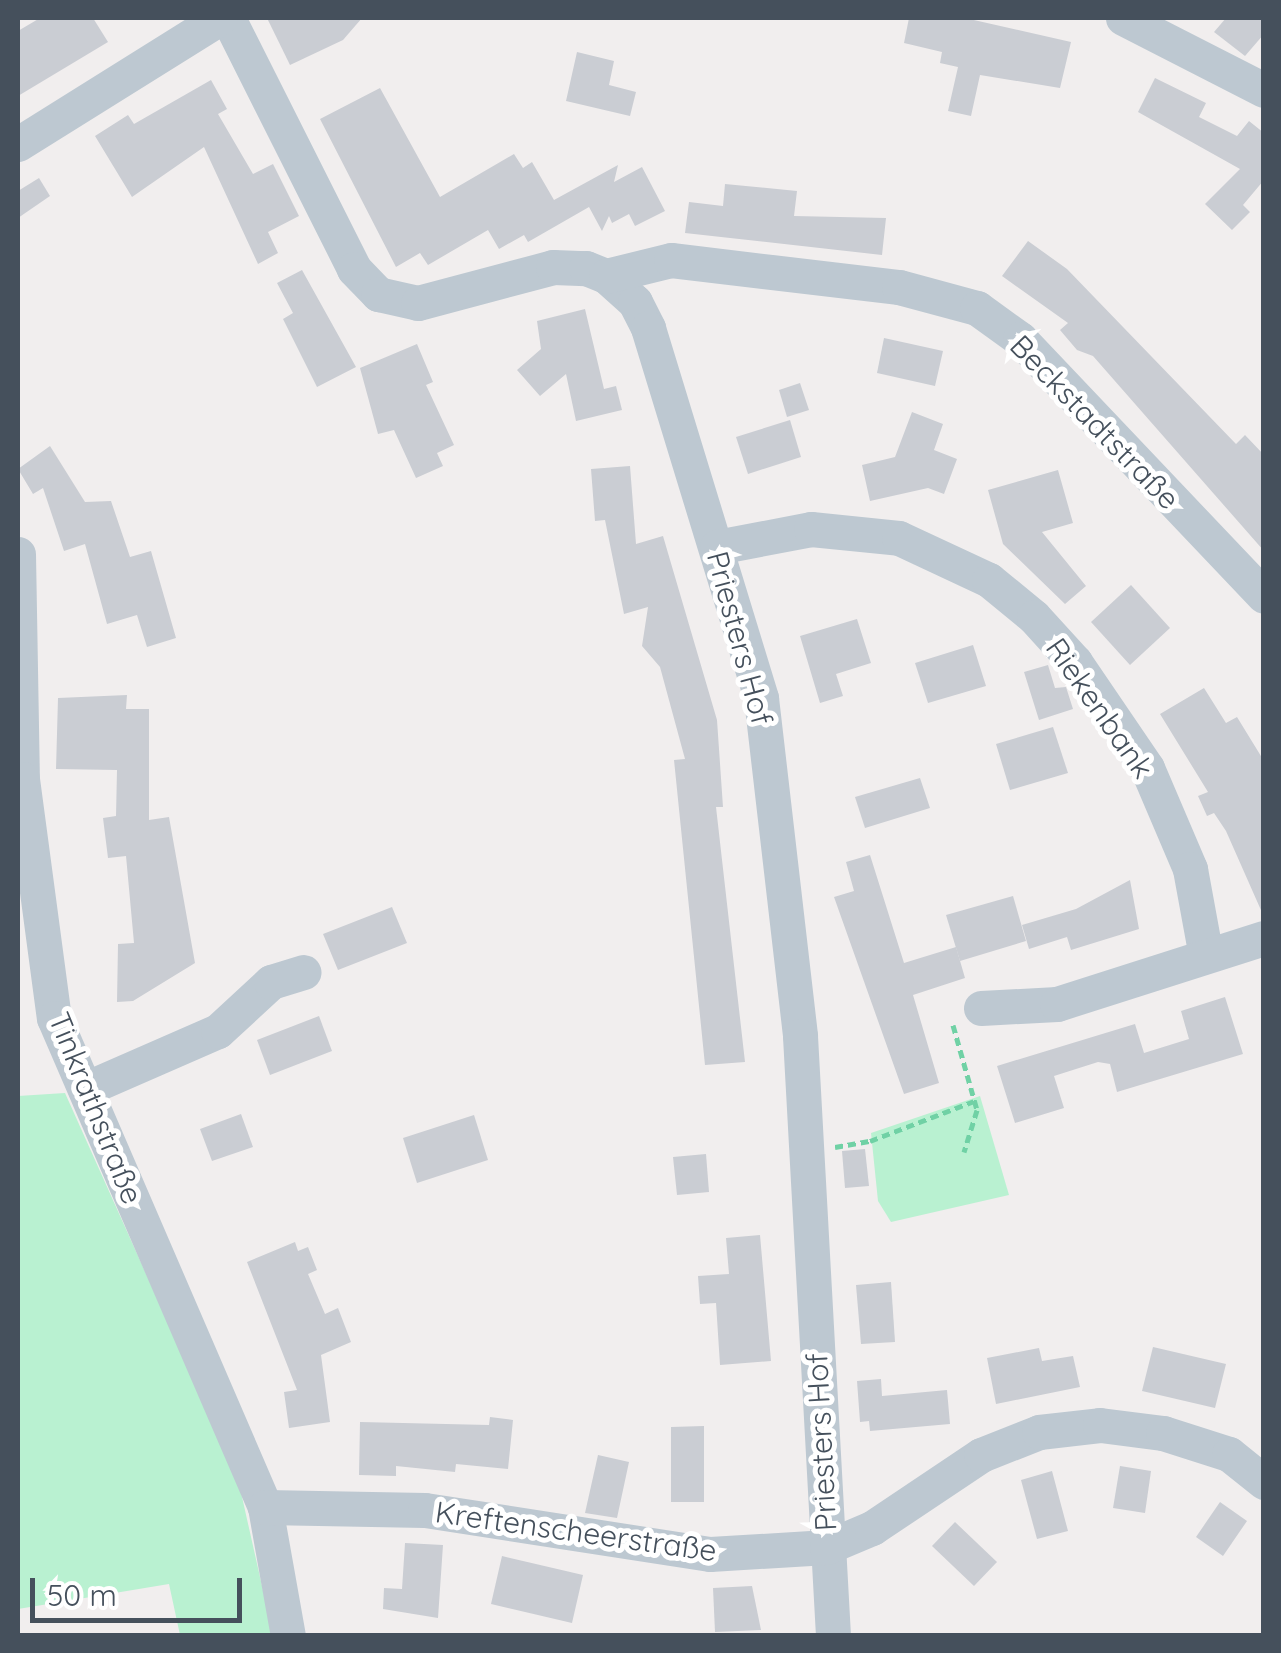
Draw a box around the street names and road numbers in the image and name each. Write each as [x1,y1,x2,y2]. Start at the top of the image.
street label: Beckstadtstraße [1003,327,1187,517]
street label: Priesters Hof [700,547,780,729]
street label: Riekenbank [1039,631,1161,785]
street label: Tinkrathstraße [41,1007,151,1209]
street label: Priesters Hof [798,1352,844,1532]
street label: Kreftenscheerstraße [433,1493,719,1569]

